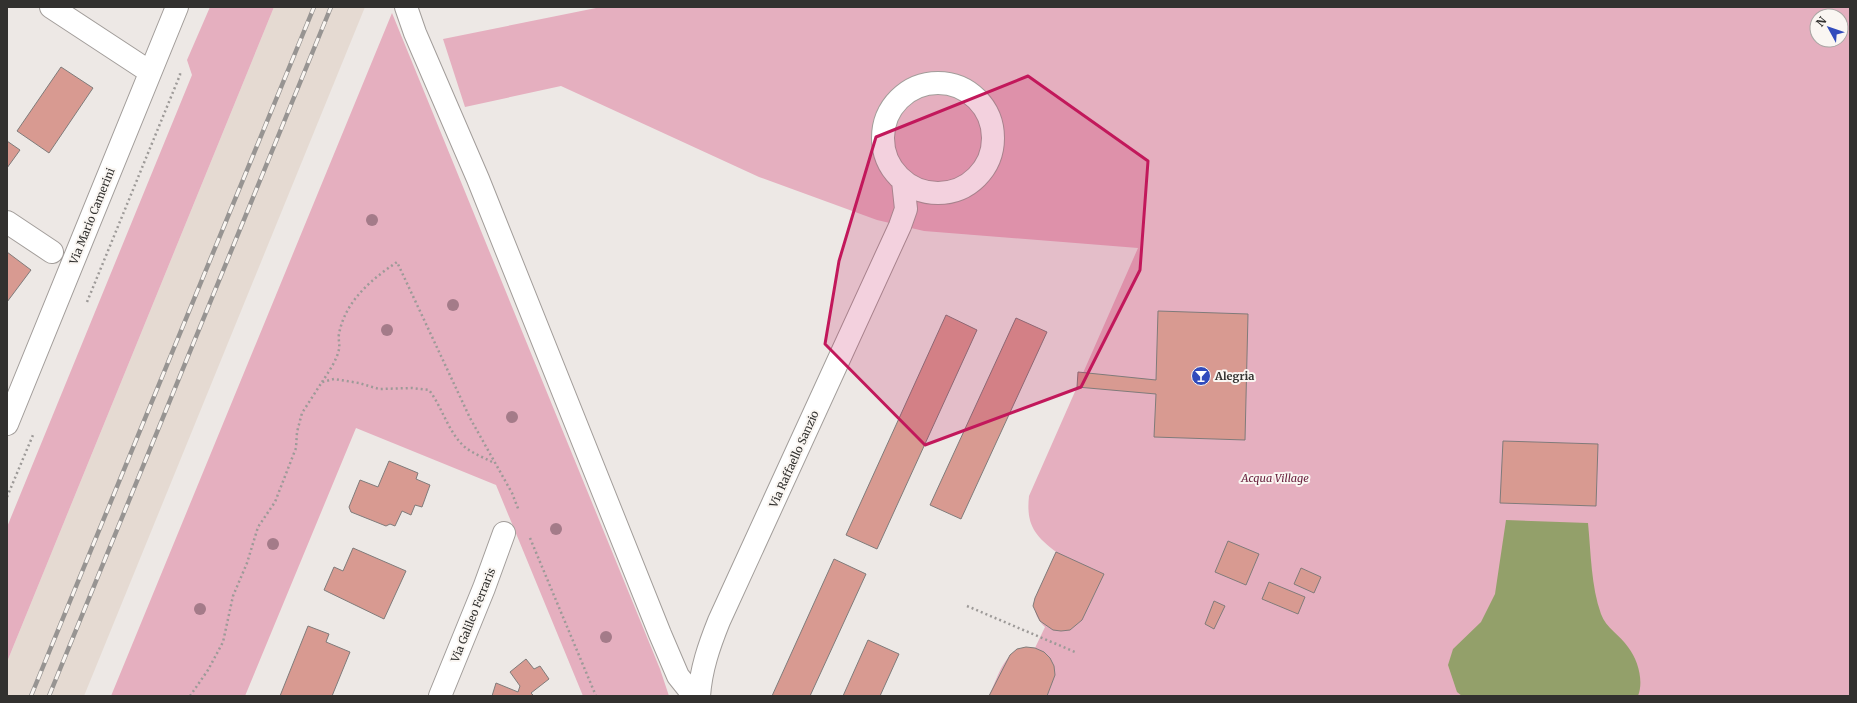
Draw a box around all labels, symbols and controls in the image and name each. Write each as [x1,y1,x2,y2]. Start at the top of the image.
north arrow [1809,8,1849,48]
text: N [1813,14,1830,29]
street label: Via Mario Camerini [66,165,118,267]
bar icon: Alegria [1190,365,1212,387]
place label: Alegria [1214,369,1254,383]
street label: Via Raffaello Sanzio [766,408,822,511]
park label: Acqua Village [1240,471,1309,485]
street label: Via Galileo Ferraris [447,566,498,665]

